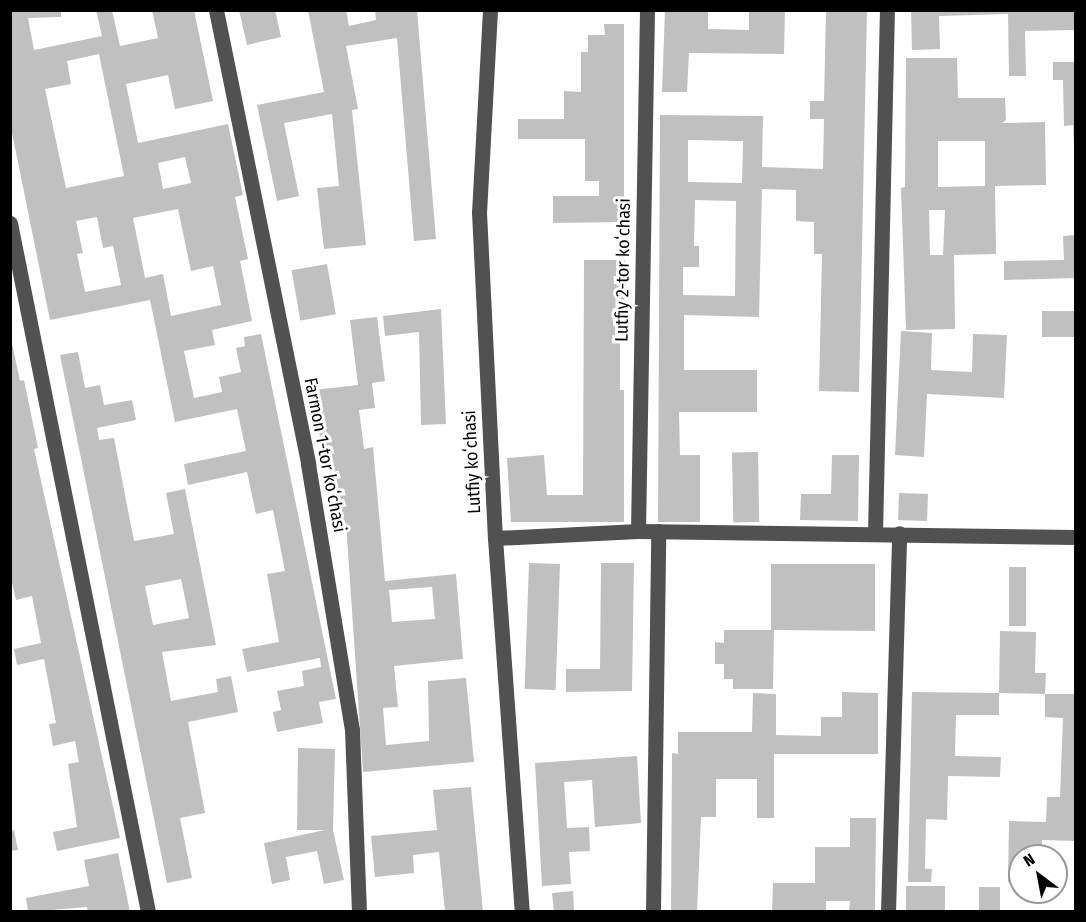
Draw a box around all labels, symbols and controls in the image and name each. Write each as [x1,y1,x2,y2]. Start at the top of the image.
street label: Lutfiy 2-tor koʻchasi [611,198,635,342]
street label: Farmon 1-tor koʻchasi [299,376,351,534]
street label: Lutfiy koʻchasi [458,410,486,514]
north arrow [1008,844,1068,904]
text: N [1020,849,1038,871]

